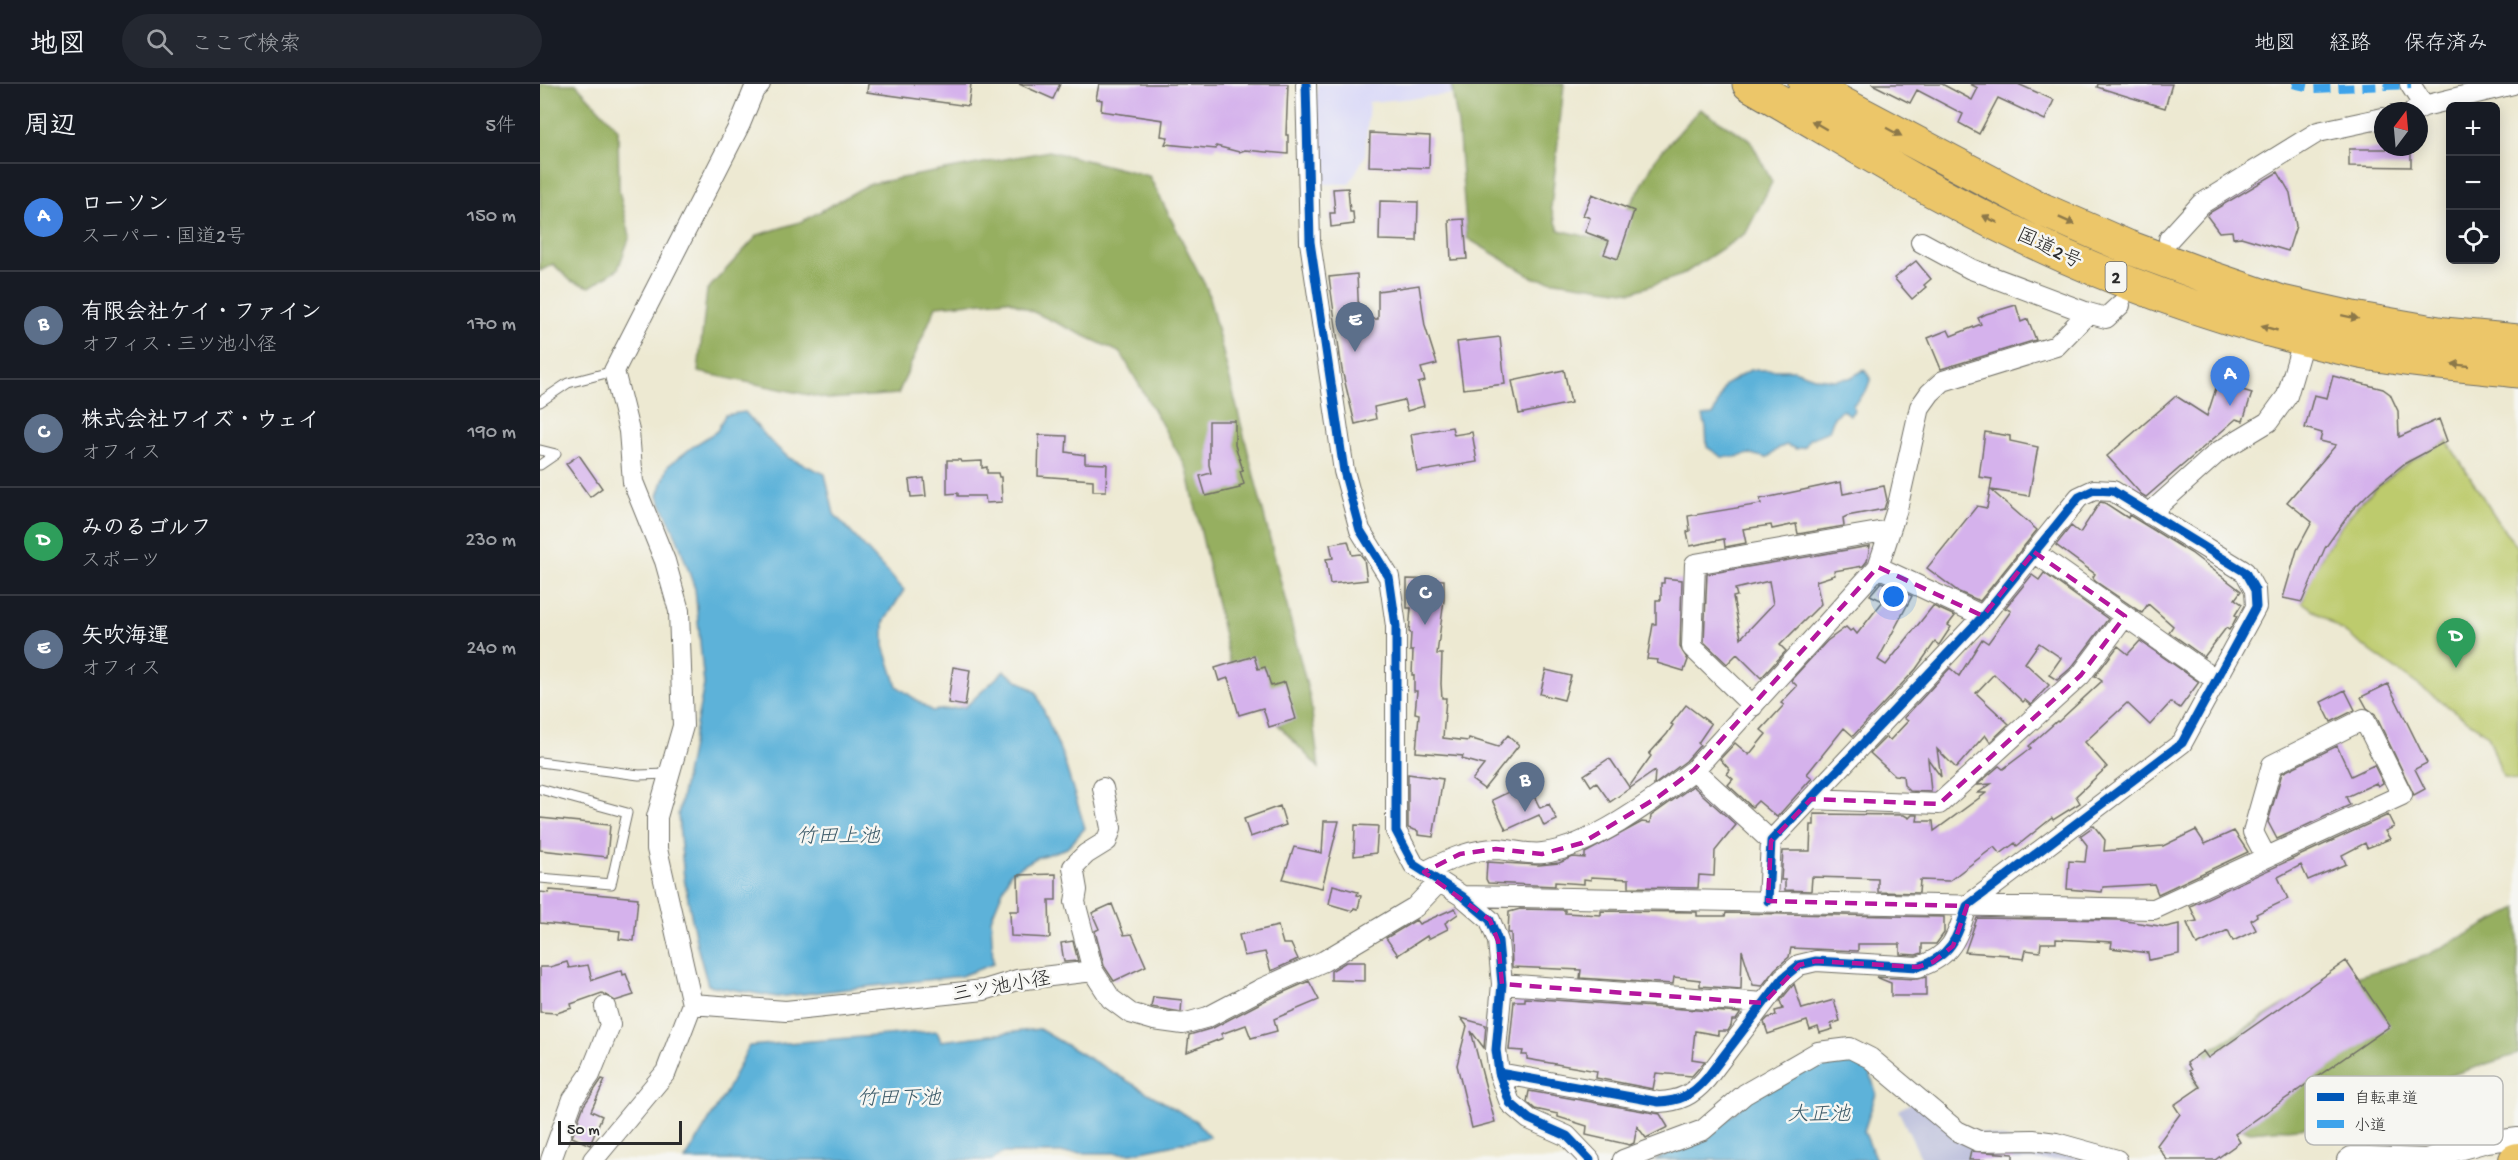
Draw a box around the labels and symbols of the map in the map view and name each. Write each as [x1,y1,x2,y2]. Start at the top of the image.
north arrow [2374,102,2428,156]
one-way arrow [1811,119,1827,130]
one-way arrow [1885,127,1902,137]
one-way arrow [1981,214,1999,224]
one-way arrow [2059,216,2076,225]
street label: 国道2号 [2012,224,2085,275]
road number: 2 [2106,262,2126,292]
pin: E [1336,302,1374,352]
one-way arrow [2341,313,2360,322]
one-way arrow [2260,323,2278,333]
pin: A [2210,356,2250,406]
one-way arrow [2450,360,2469,370]
pin: C [1406,576,1444,625]
your location [1879,582,1908,611]
pin: D [2436,618,2476,668]
pin: B [1506,762,1544,812]
water label: 竹田上池 [796,825,881,851]
street label: 三ツ池小径 [950,967,1053,1008]
legend [2305,1076,2503,1145]
water label: 竹田下池 [857,1087,942,1113]
text: 自転車道 [2354,1089,2418,1110]
water label: 大正池 [1788,1103,1851,1129]
text: 小道 [2354,1117,2386,1137]
scale bar [558,1118,682,1146]

